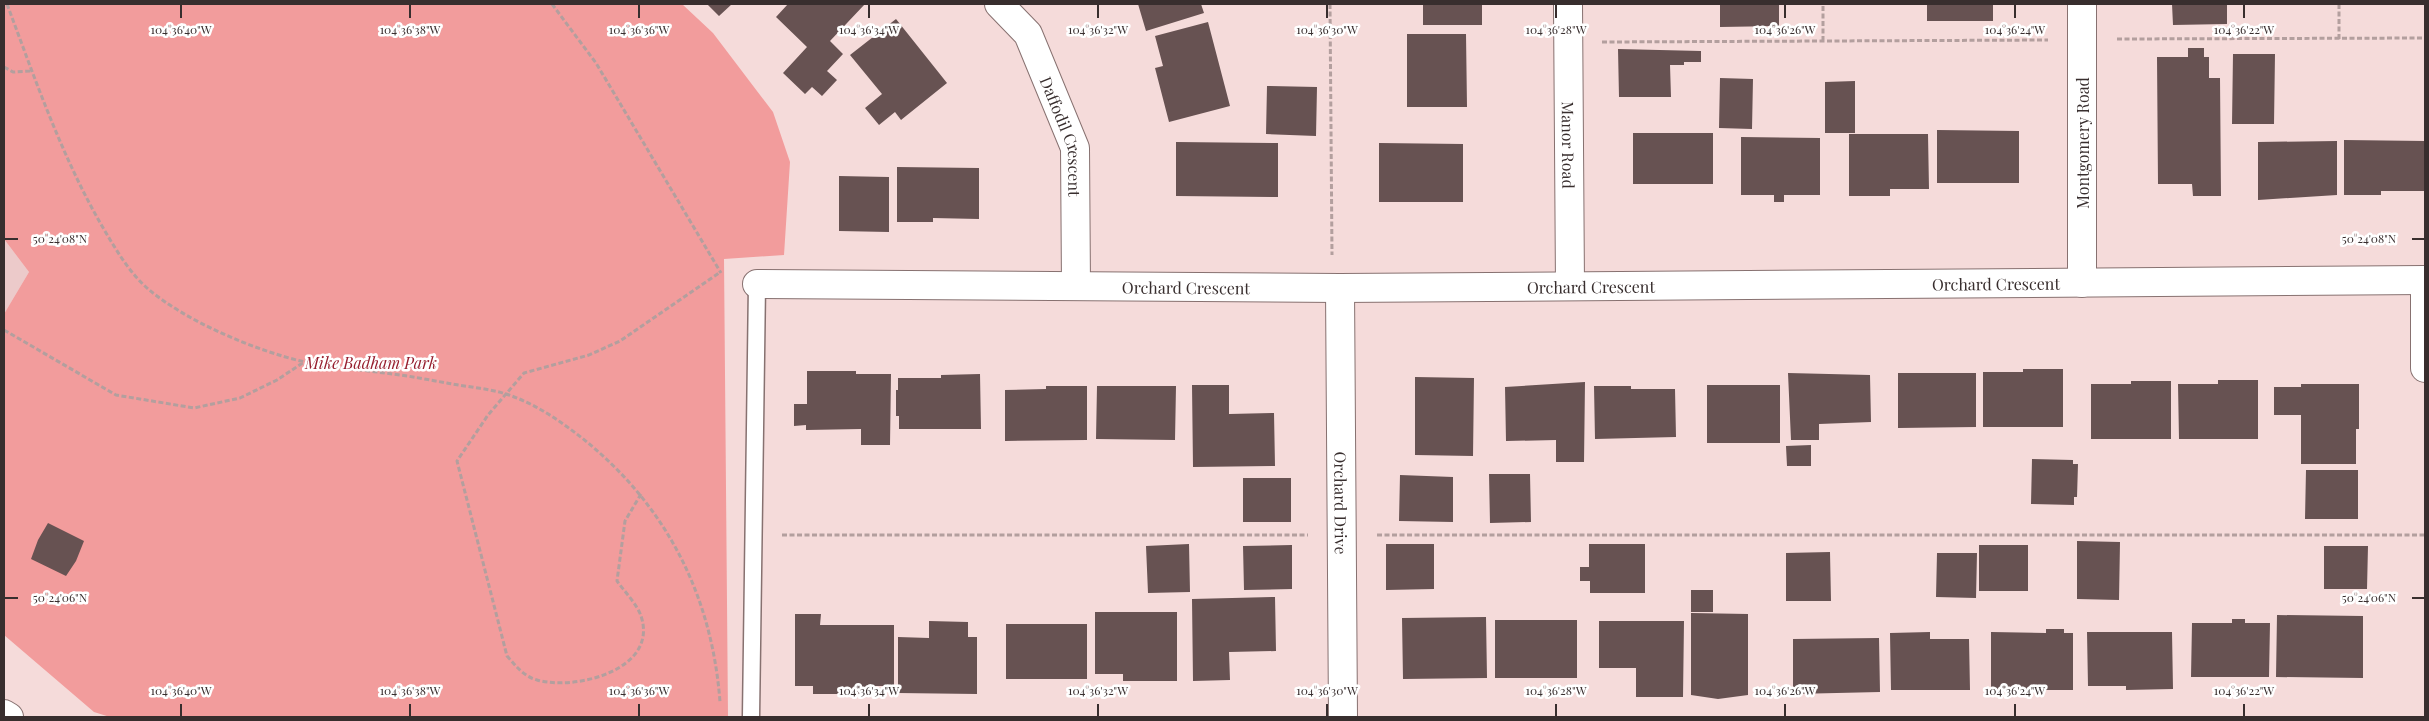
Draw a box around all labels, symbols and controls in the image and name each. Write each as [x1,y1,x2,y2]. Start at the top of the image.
text: 104°36'40"W [150,21,212,37]
text: 104°36'38"W [380,21,440,37]
text: 104°36'36"W [609,21,669,37]
text: 104°36'34"W [839,21,899,37]
text: 104°36'32"W [1068,21,1128,37]
text: 104°36'30"W [1296,21,1358,37]
text: 104°36'28"W [1525,21,1587,37]
text: 104°36'26"W [1755,21,1816,37]
text: 104°36'24"W [1985,21,2045,37]
text: 104°36'22"W [2214,21,2274,37]
street label: Daffodil Crescent [1036,73,1086,197]
street label: Montgomery Road [2072,77,2093,209]
street label: Manor Road [1558,101,1580,189]
text: 50°24'08"N [33,230,88,246]
text: 50°24'08"N [2342,230,2397,246]
street label: Orchard Crescent [1932,272,2060,294]
street label: Orchard Crescent [1527,275,1655,297]
street label: Orchard Crescent [1122,276,1250,298]
park label: Mike Badham Park [304,352,437,373]
street label: Orchard Drive [1331,451,1352,555]
text: 50°24'06"N [33,589,88,605]
text: 50°24'06"N [2342,589,2397,605]
text: 104°36'40"W [150,682,212,698]
text: 104°36'38"W [380,682,440,698]
text: 104°36'36"W [609,682,669,698]
text: 104°36'34"W [839,682,899,698]
text: 104°36'32"W [1068,682,1128,698]
text: 104°36'30"W [1296,682,1358,698]
text: 104°36'28"W [1525,682,1587,698]
text: 104°36'26"W [1755,682,1816,698]
text: 104°36'24"W [1985,682,2045,698]
text: 104°36'22"W [2214,682,2274,698]

